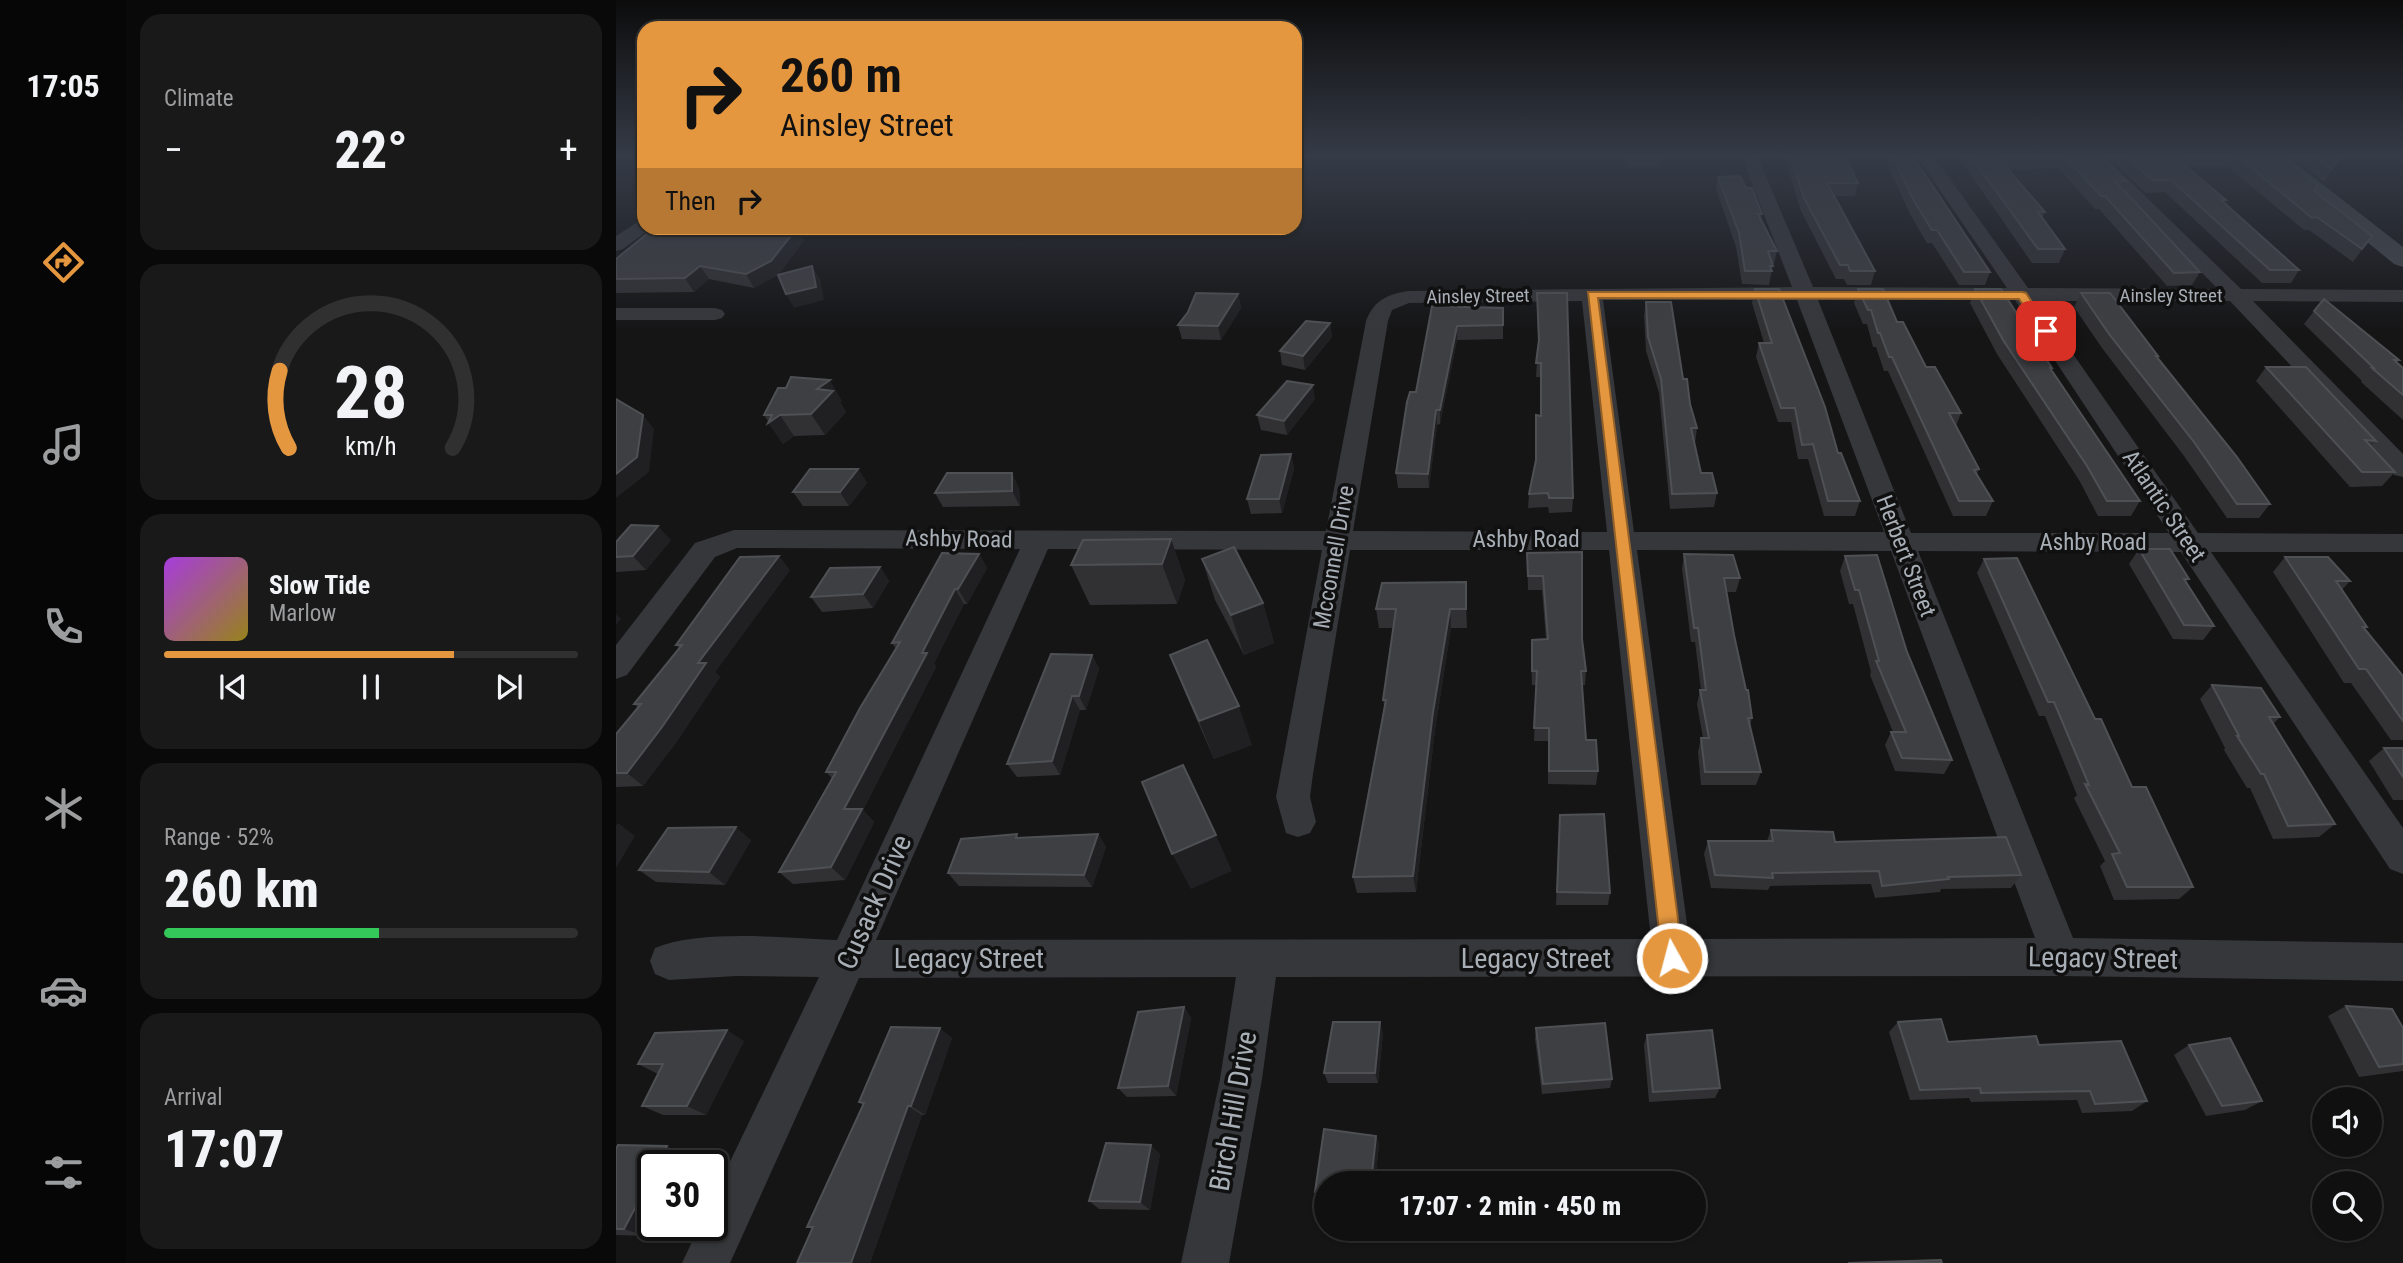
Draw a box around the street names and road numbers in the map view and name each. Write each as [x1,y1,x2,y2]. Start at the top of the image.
street label: Ainsley Street [1426,284,1530,308]
street label: Ainsley Street [2119,284,2223,307]
street label: Atlantic Street [2117,445,2211,567]
street label: Mcconnell Drive [1308,483,1360,631]
street label: Herbert Street [1871,492,1941,620]
street label: Ashby Road [905,525,1013,553]
street label: Ashby Road [1472,526,1580,553]
street label: Ashby Road [2039,529,2147,556]
street label: Cusack Drive [830,830,918,974]
street label: Legacy Street [2028,940,2178,976]
street label: Legacy Street [894,942,1044,975]
street label: Legacy Street [1461,942,1611,975]
street label: Birch Hill Drive [1203,1028,1263,1194]

